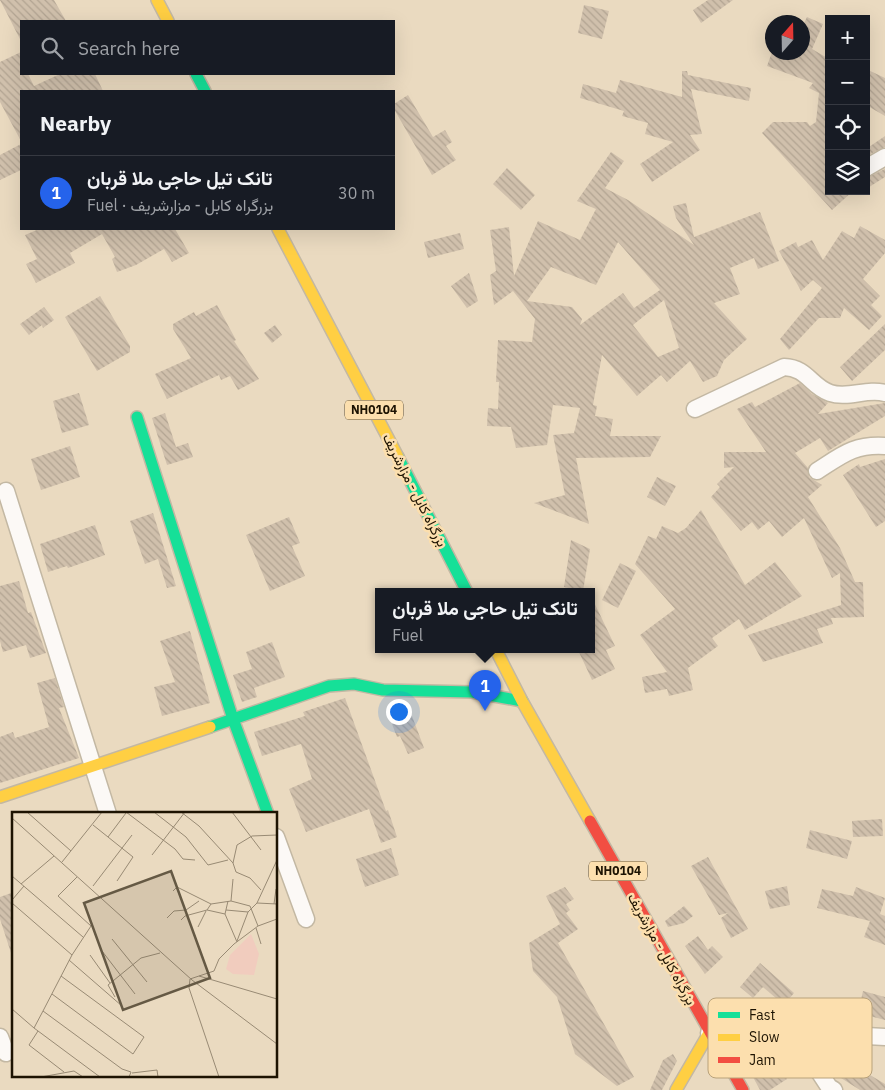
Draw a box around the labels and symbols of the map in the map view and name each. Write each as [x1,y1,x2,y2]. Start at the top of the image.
north arrow [765,15,810,60]
road number: NH0104 [345,400,403,420]
street label: بزرگراه کابل - مزارشریف [379,430,451,550]
pin: 1 [469,670,501,711]
your location [386,699,412,725]
inset map [12,812,278,1078]
road number: NH0104 [589,861,647,880]
street label: بزرگراه کابل - مزارشریف [624,890,700,1008]
legend [708,998,872,1078]
text: Fast [749,1006,775,1024]
text: Slow [749,1028,780,1046]
text: Jam [749,1051,776,1069]

